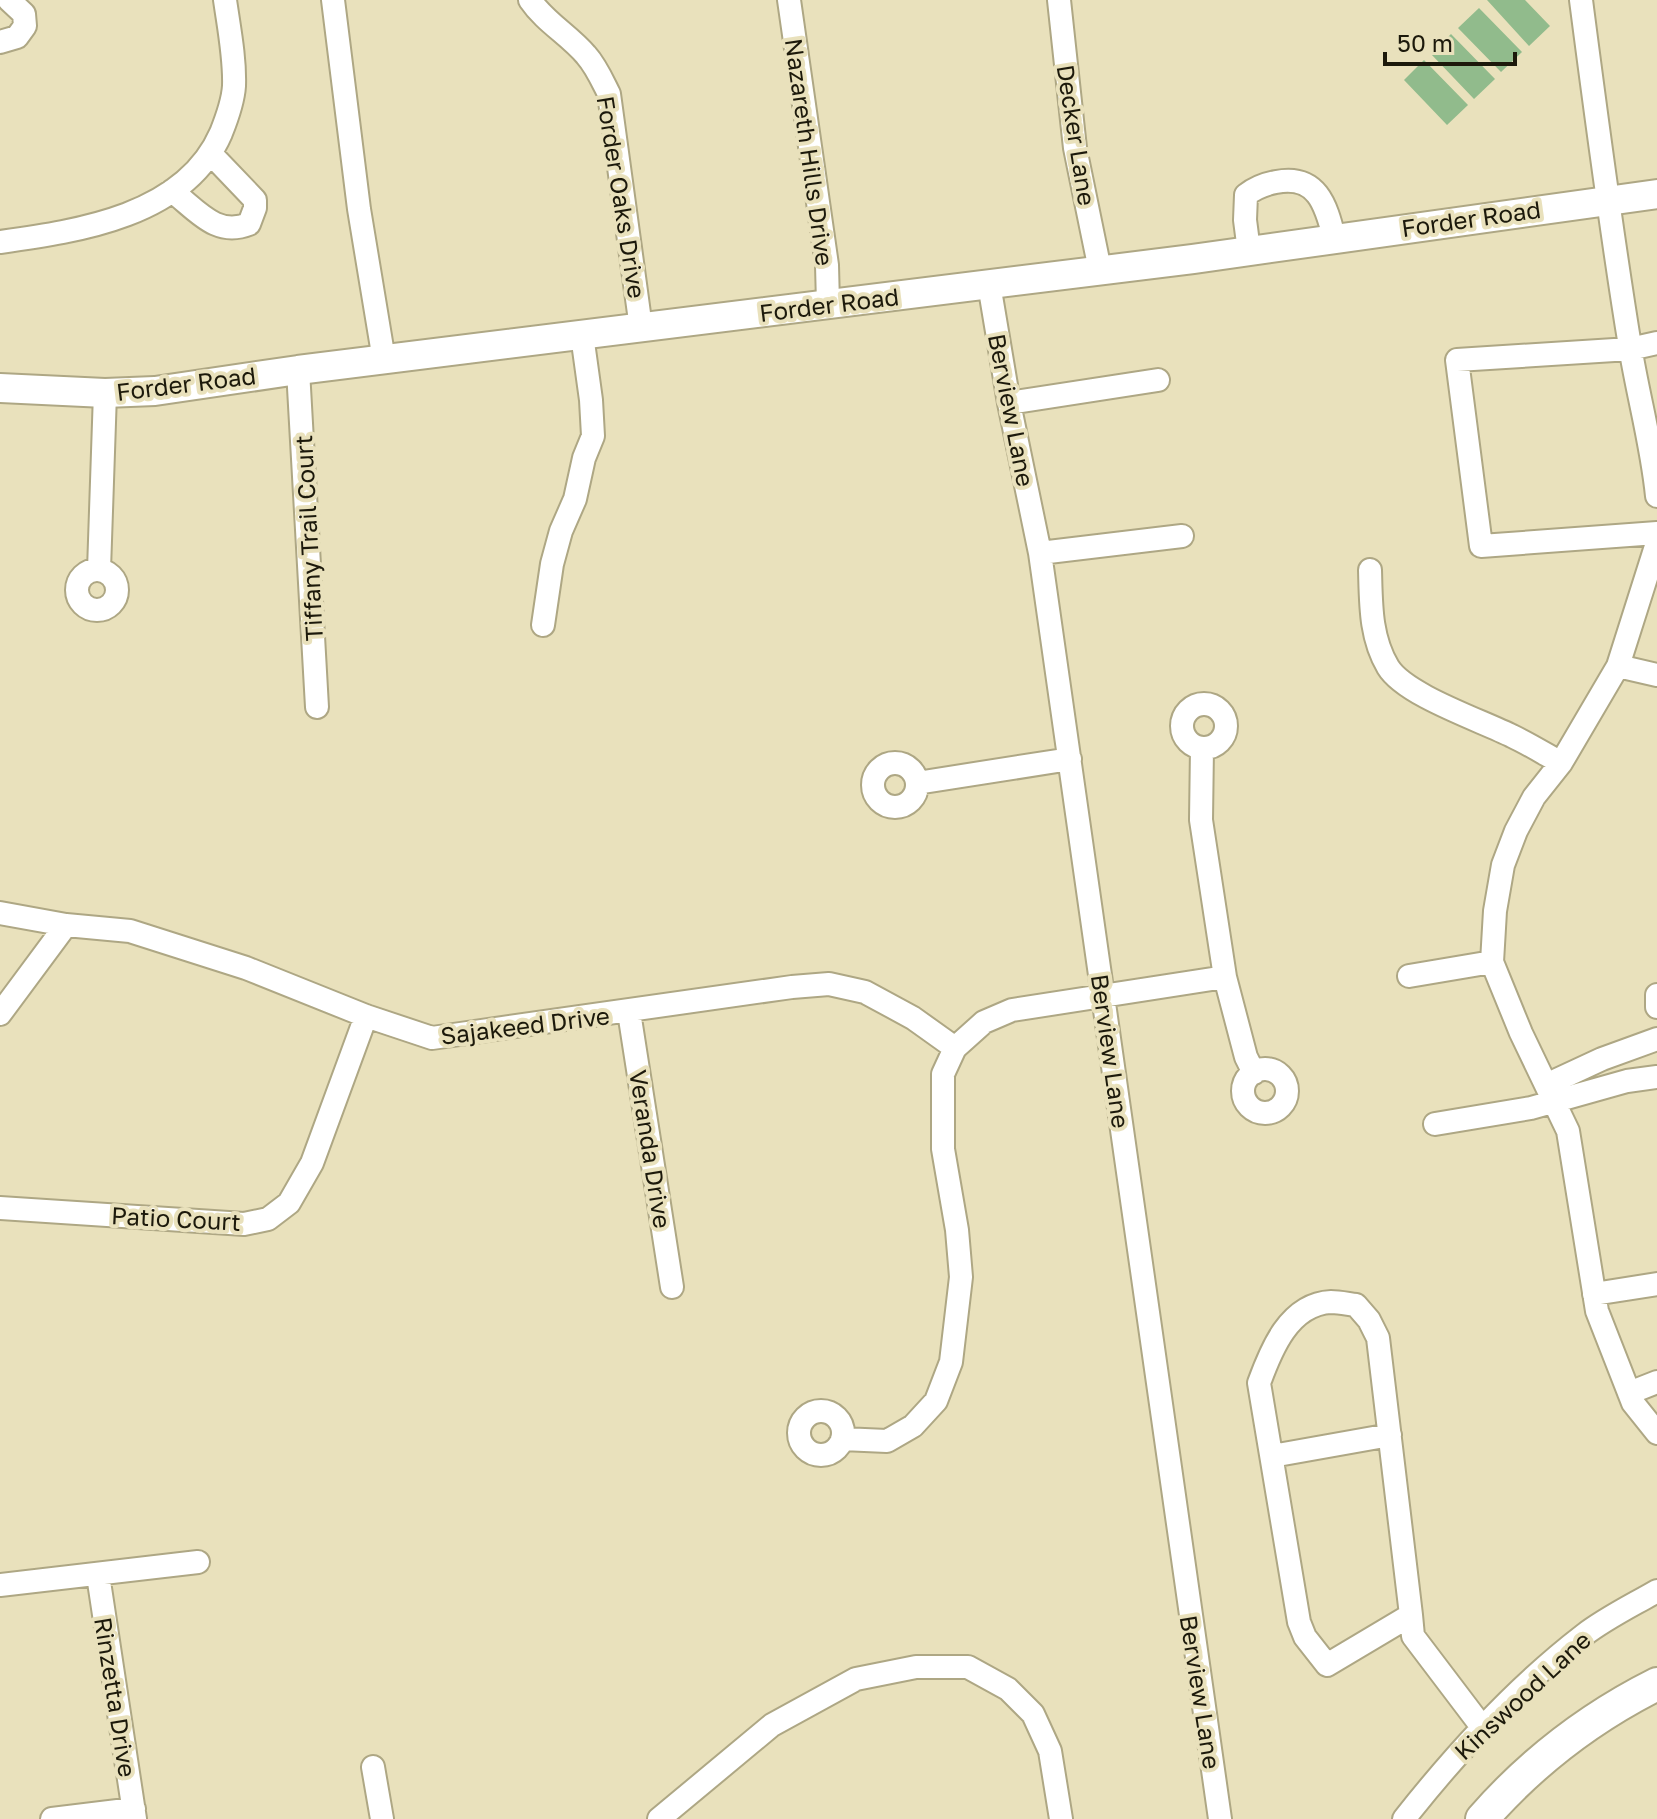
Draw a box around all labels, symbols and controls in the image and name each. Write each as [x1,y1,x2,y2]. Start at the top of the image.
scale bar [1385,16,1515,66]
text: 50 m [1397,28,1453,57]
street label: Nazareth Hills Drive [780,36,840,268]
street label: Decker Lane [1052,62,1102,208]
street label: Forder Oaks Drive [592,94,652,300]
street label: Forder Road [1399,194,1543,242]
street label: Forder Road [758,281,900,327]
street label: Berview Lane [983,331,1041,489]
street label: Forder Road [115,360,257,406]
street label: Tiffany Trail Court [288,434,328,642]
street label: Berview Lane [1086,972,1136,1130]
street label: Sajakeed Drive [439,1000,611,1050]
street label: Veranda Drive [624,1068,678,1230]
street label: Patio Court [110,1200,242,1236]
street label: Berview Lane [1175,1613,1227,1771]
street label: Rinzetta Drive [89,1615,143,1779]
street label: Kinswood Lane [1448,1625,1596,1765]

